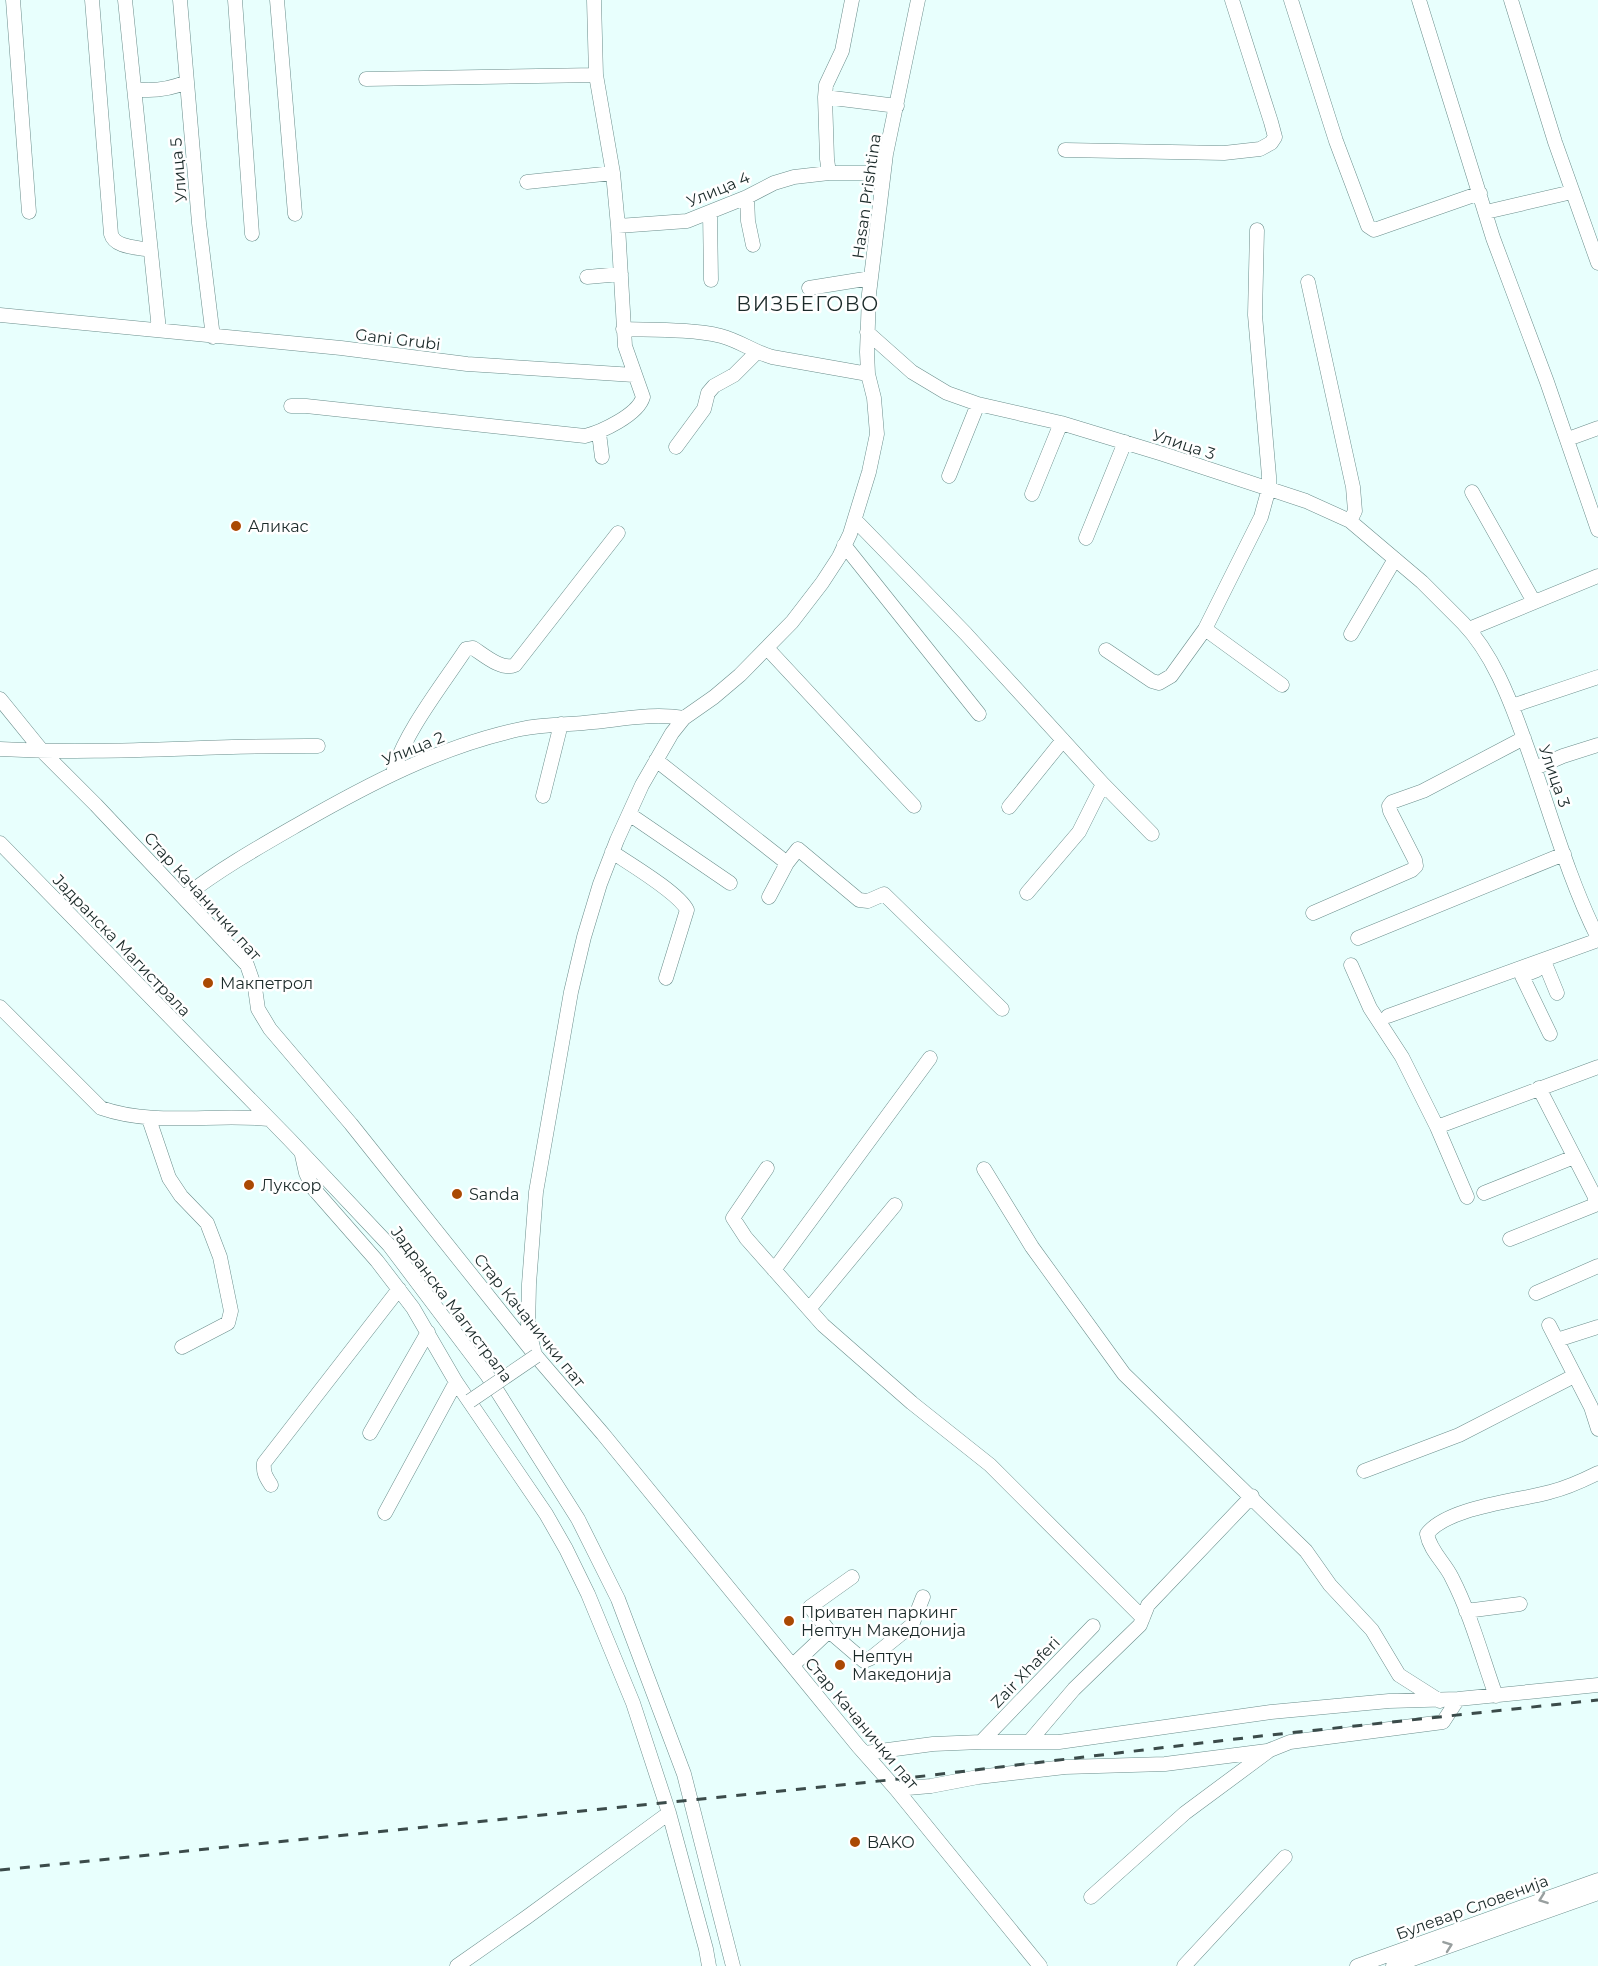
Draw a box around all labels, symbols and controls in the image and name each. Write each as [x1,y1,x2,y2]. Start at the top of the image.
street label: Hasan Prishtina [848,132,885,260]
street label: Улица 5 [166,137,191,203]
street label: Улица 4 [684,168,753,211]
district label: ВИЗБЕГОВО [736,292,880,316]
street label: Gani Grubi [354,325,442,354]
street label: Улица 3 [1150,425,1218,464]
place label: Аликас [248,517,309,536]
marker: Аликас [229,519,243,533]
street label: Улица 2 [379,727,447,769]
street label: Улица 3 [1535,742,1574,810]
street label: Стар Качанички пат [140,828,266,965]
street label: Јадранска Магистрала [49,870,195,1020]
place label: Макпетрол [220,974,313,993]
marker: Макпетрол [201,976,215,990]
place label: Луксор [261,1176,322,1195]
marker: Луксор [242,1178,256,1192]
place label: Sanda [469,1185,519,1204]
marker: Sanda [450,1187,464,1201]
street label: Јадранска Магистрала [387,1223,516,1386]
street label: Стар Качанички пат [470,1250,590,1391]
place label: Приватен паркинг Нептун Македонија [801,1603,966,1640]
marker: Приватен паркинг Нептун Македонија [782,1614,796,1628]
street label: Zair Xhaferi [987,1633,1064,1712]
place label: Нептун Македонија [852,1647,952,1684]
street label: Стар Качанички пат [801,1654,923,1793]
marker: Нептун Македонија [833,1658,847,1672]
place label: BAKO [867,1833,915,1852]
marker: BAKO [848,1835,862,1849]
street label: Булевар Словенија [1393,1871,1551,1944]
one-way arrow [1538,1892,1549,1905]
one-way arrow [1442,1941,1453,1954]

